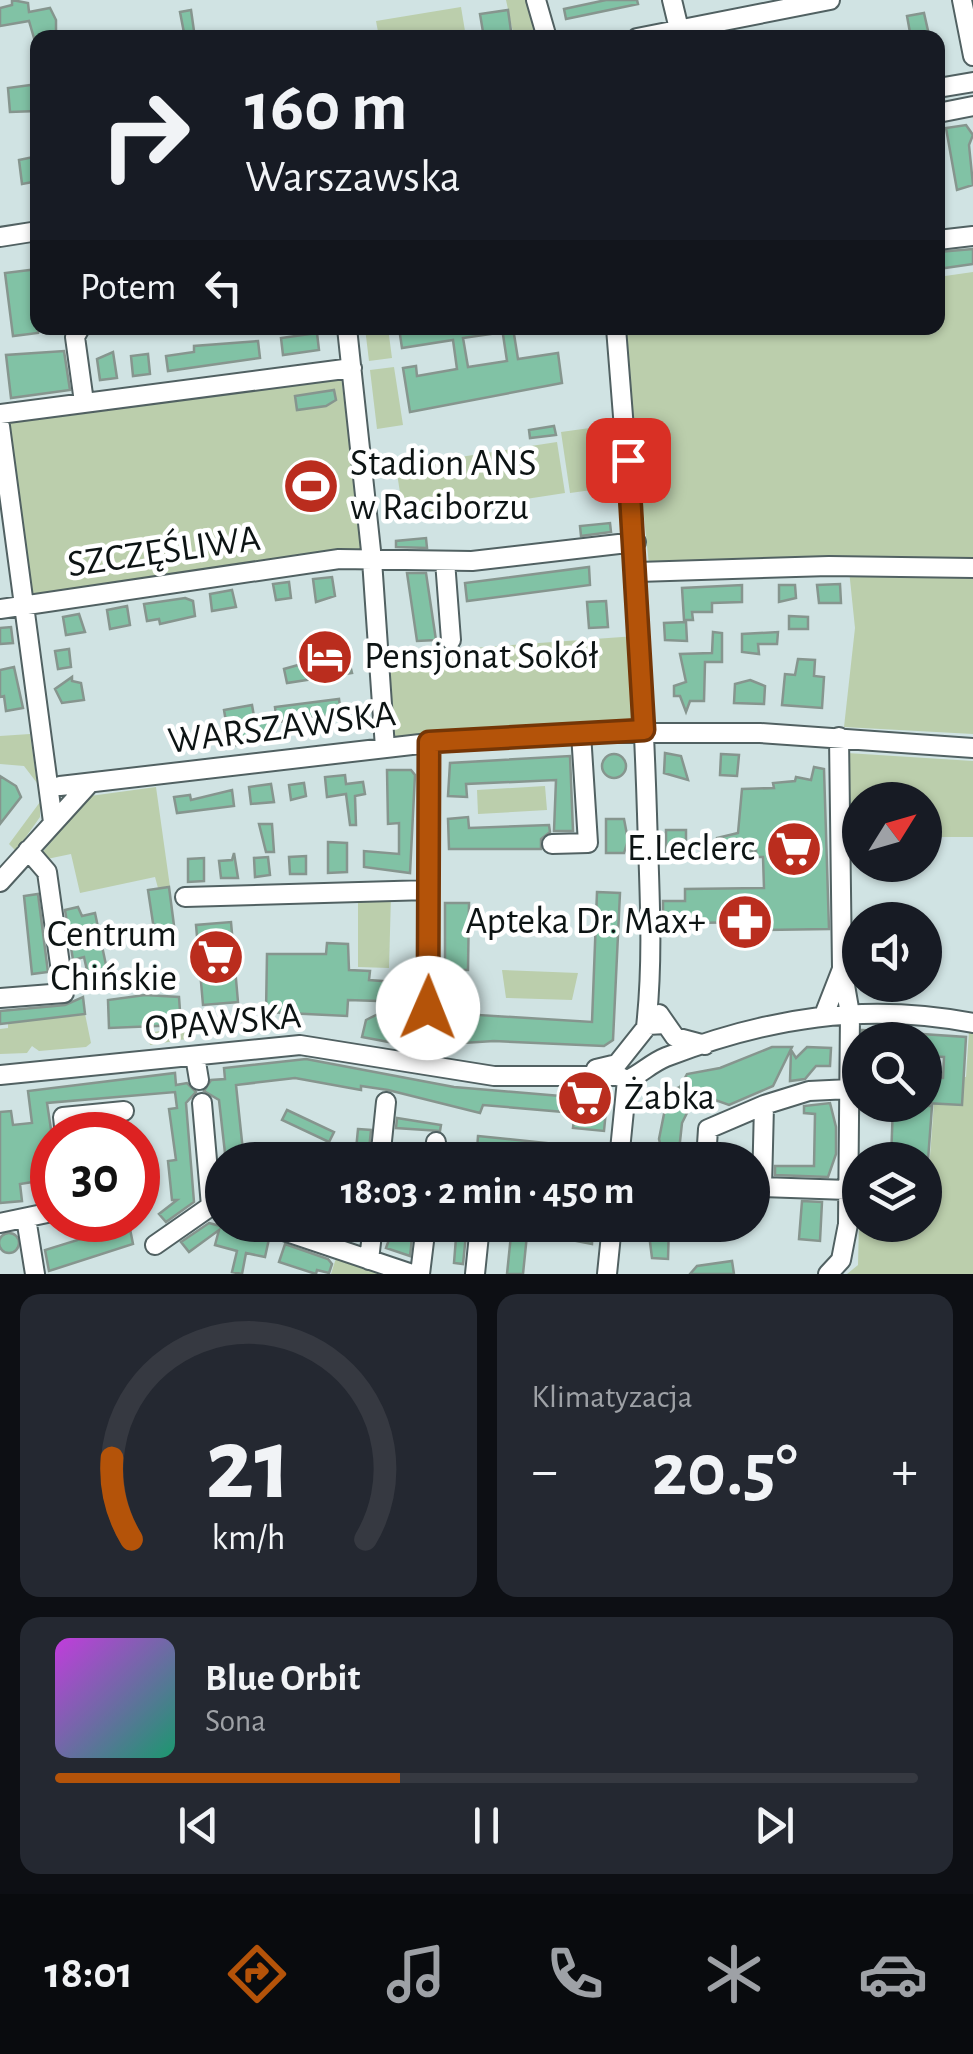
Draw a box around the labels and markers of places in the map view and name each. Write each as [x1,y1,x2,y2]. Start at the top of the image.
pin [586,418,671,503]
place label: Stadion ANS w Raciborzu [350,445,536,527]
sports icon: Stadion ANS w Raciborzu [281,456,341,516]
hotel icon: Pensjonat Sokół [295,627,355,687]
place label: Pensjonat Sokół [364,638,598,676]
supermarket icon: E.Leclerc [764,819,824,879]
place label: E.Leclerc [627,830,755,868]
pharmacy icon: Apteka Dr. Max+ [715,892,775,952]
place label: Apteka Dr. Max+ [465,903,706,941]
place label: Centrum Chińskie [47,916,177,998]
supermarket icon: Centrum Chińskie [186,927,246,987]
supermarket icon: Żabka [555,1068,615,1128]
place label: Żabka [624,1076,715,1117]

